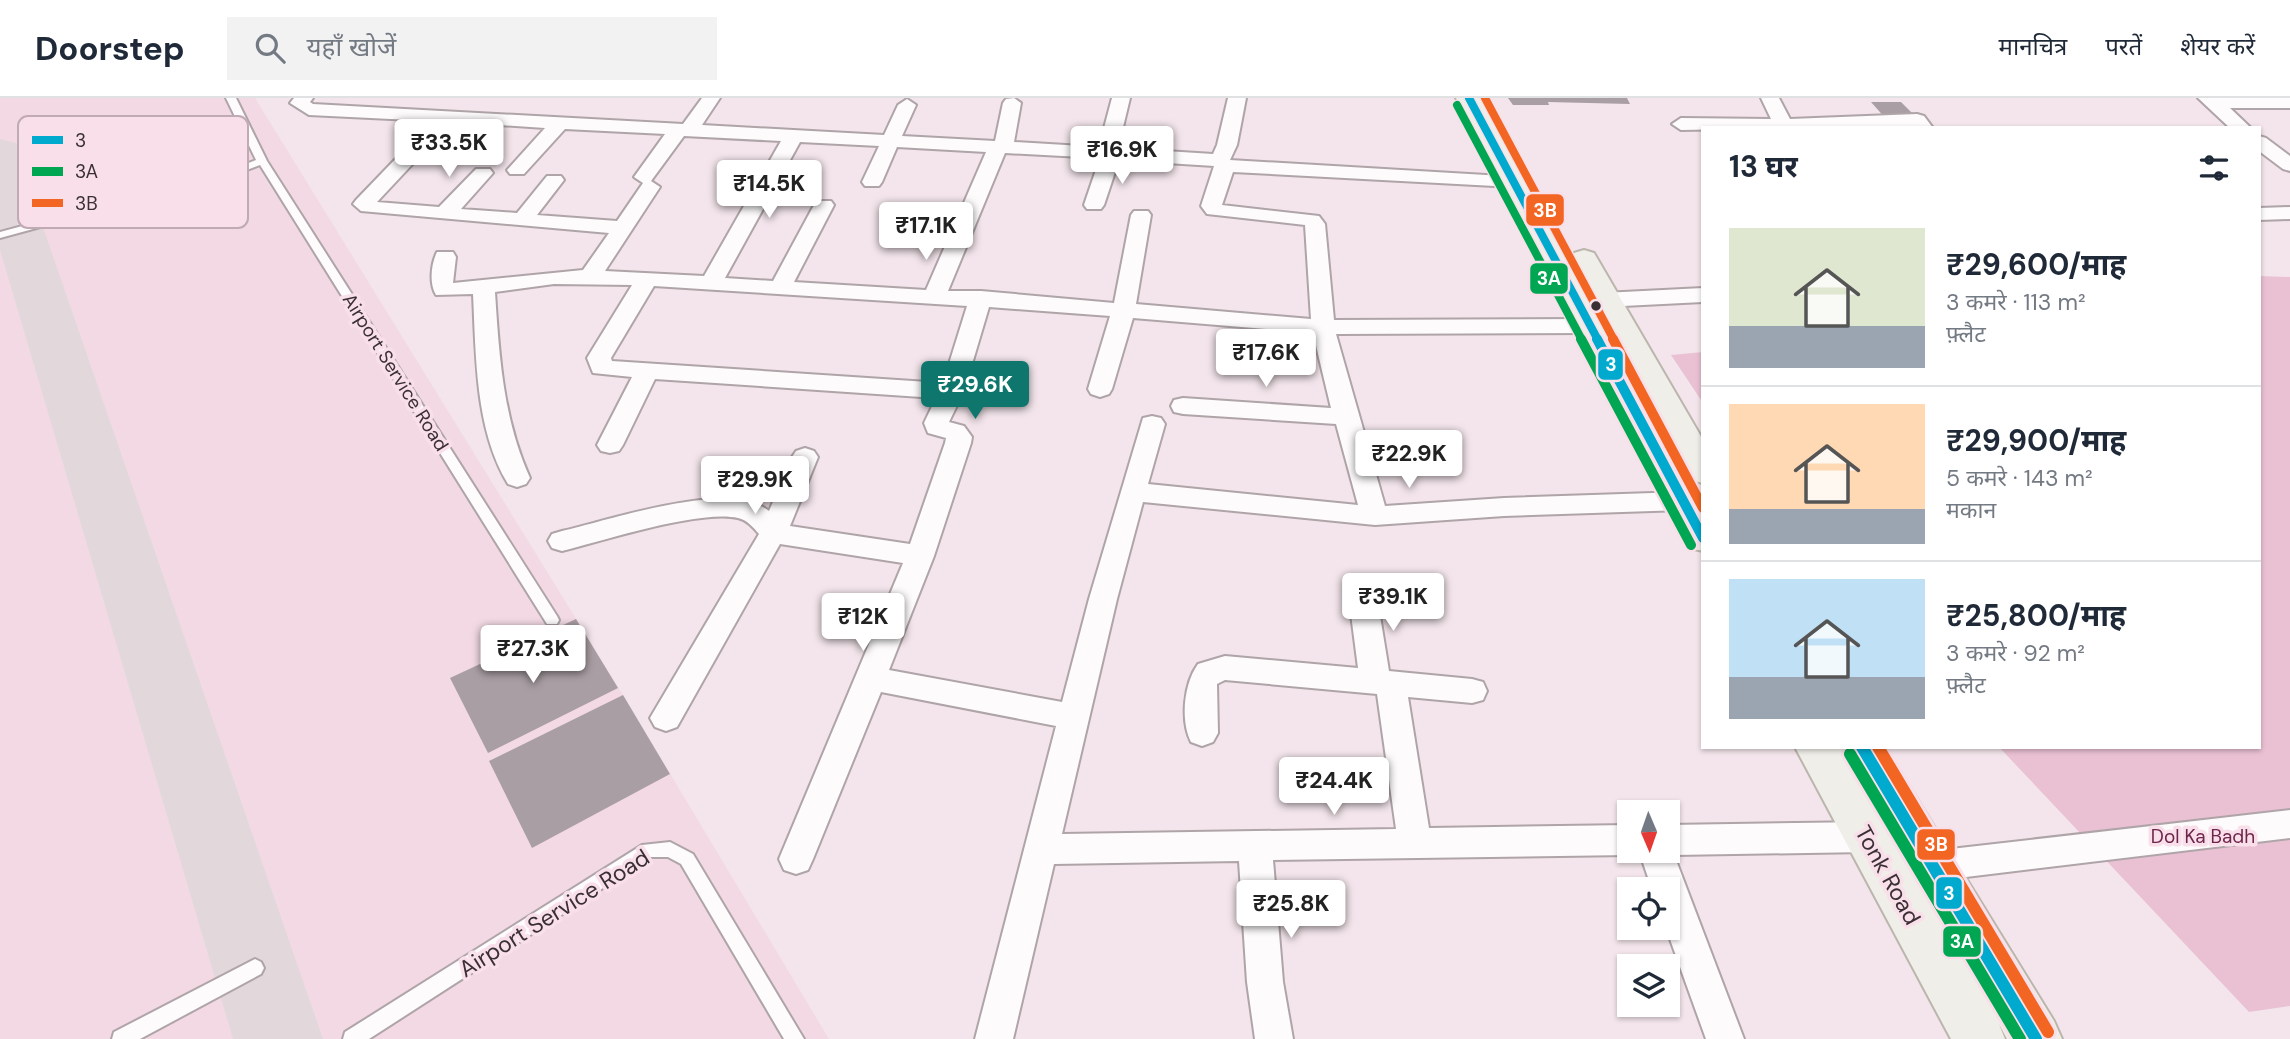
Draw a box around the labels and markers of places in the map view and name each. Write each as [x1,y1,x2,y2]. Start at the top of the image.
pin: ₹33.5K [392,120,506,179]
pin: ₹16.9K [1065,126,1179,186]
pin: ₹14.5K [712,160,826,220]
pin: ₹17.1K [869,202,983,262]
unlabelled marker [1589,299,1603,313]
pin: ₹17.6K [1209,330,1323,389]
pin: ₹29.6K [918,362,1032,421]
pin: ₹22.9K [1352,430,1466,490]
pin: ₹29.9K [698,456,812,516]
pin: ₹39.1K [1336,574,1450,633]
pin: ₹12K [822,594,904,653]
pin: ₹27.3K [476,626,590,685]
pin: ₹24.4K [1277,758,1391,817]
pin: ₹25.8K [1234,880,1348,940]

